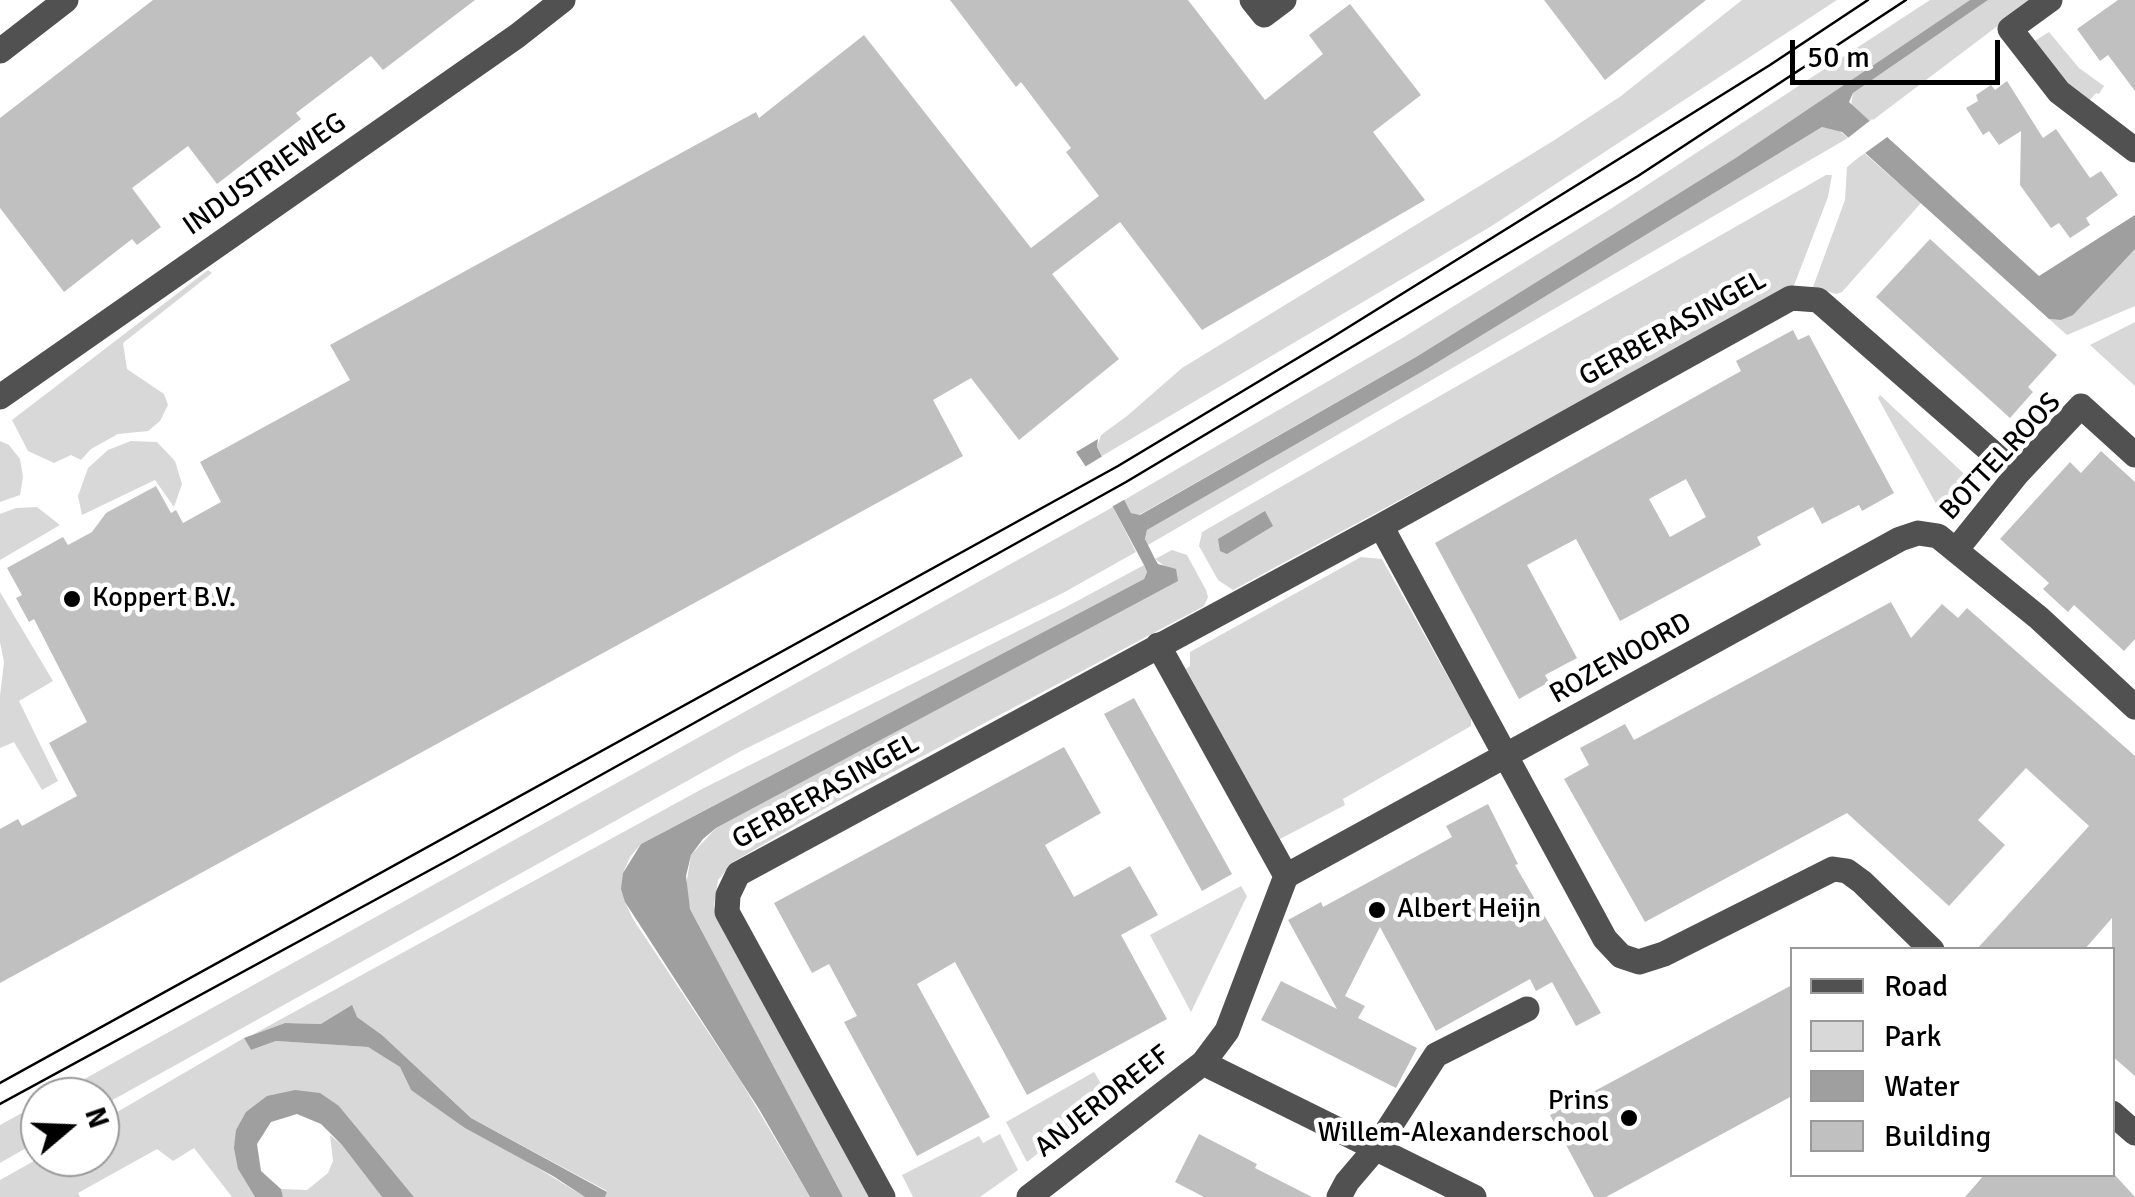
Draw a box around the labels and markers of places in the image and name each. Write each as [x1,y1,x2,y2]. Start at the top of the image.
place label: Koppert B.V. [92,582,236,616]
marker: Koppert B.V. [61,588,83,610]
place label: Albert Heijn [1397,893,1541,927]
marker: Albert Heijn [1366,899,1388,921]
place label: Prins Willem-Alexanderschool [1317,1085,1609,1151]
marker: Prins Willem-Alexanderschool [1618,1107,1640,1129]

